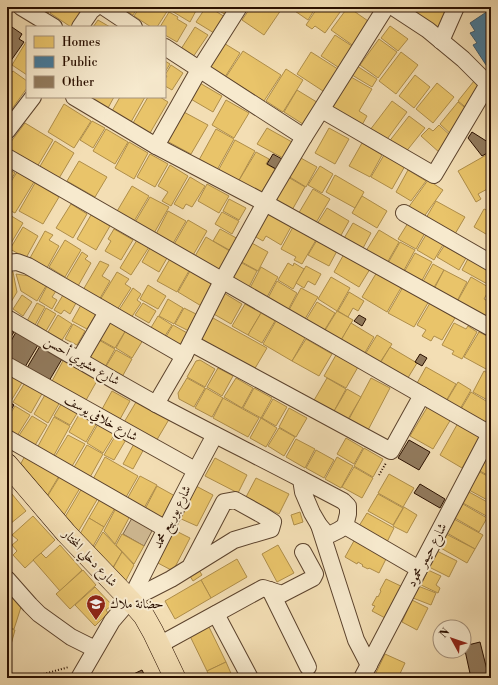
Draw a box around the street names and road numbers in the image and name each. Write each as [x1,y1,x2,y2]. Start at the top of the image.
street label: شارع مشيري أحسن [40,332,123,392]
street label: شارع خلافي يوسف [60,391,141,447]
street label: شارع بوربيع محمد [149,483,198,553]
street label: شارع حيمر محمود [404,520,453,591]
street label: شارع دخلي المختار [54,525,121,593]

